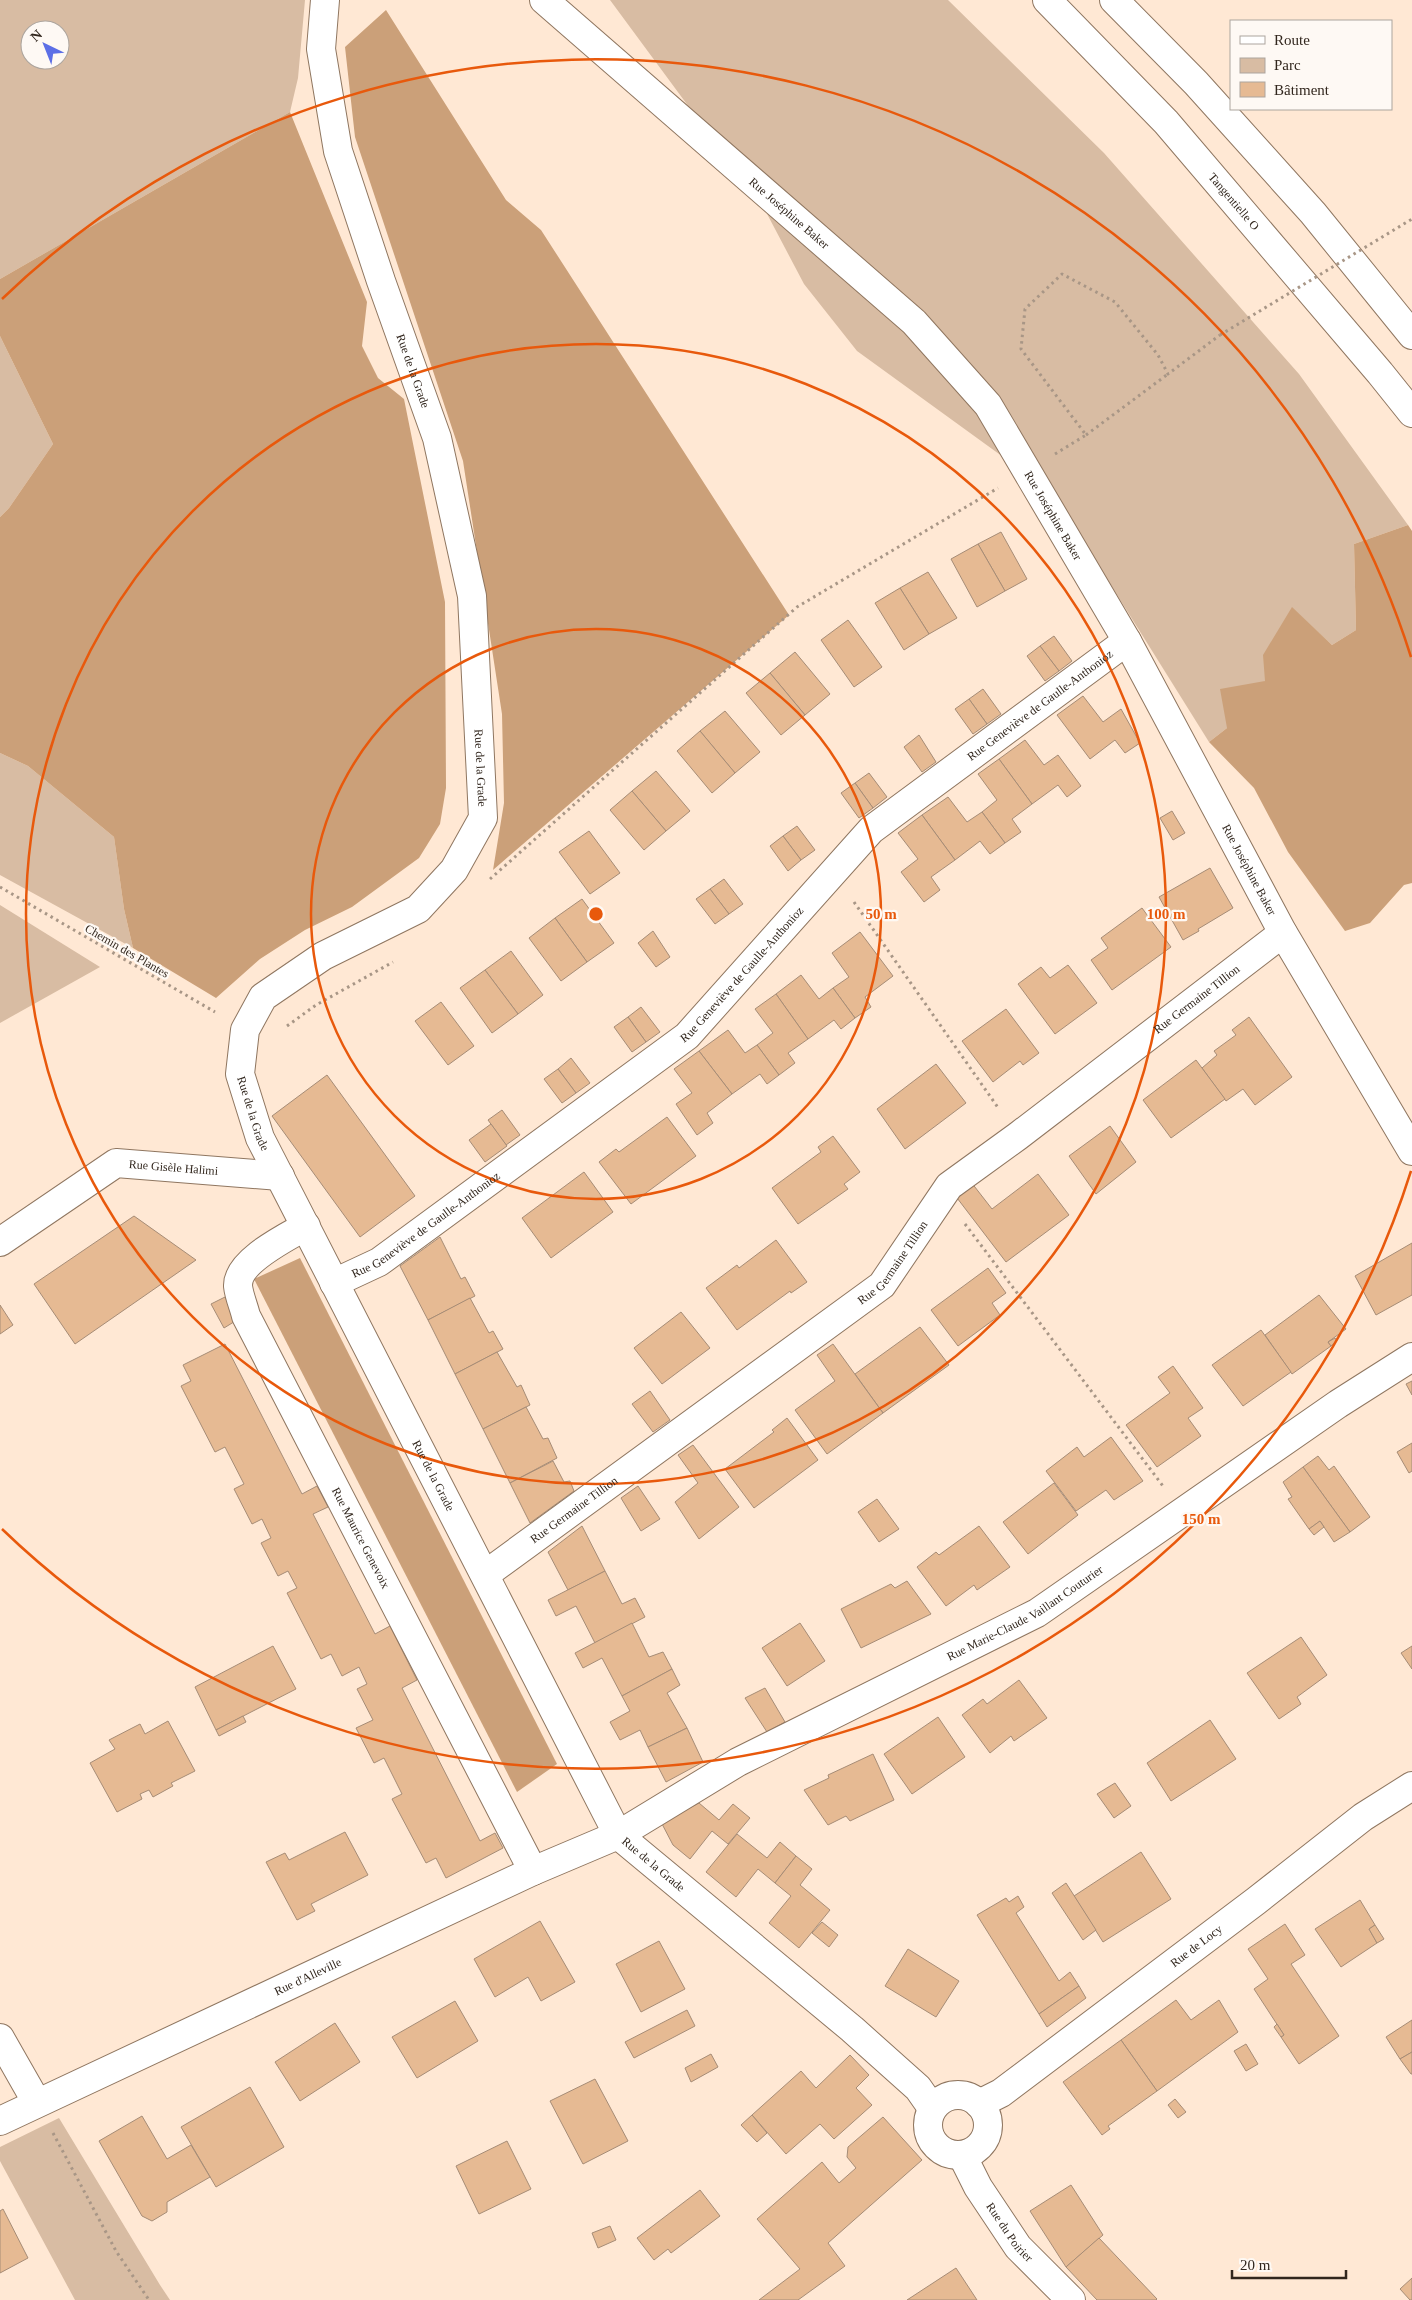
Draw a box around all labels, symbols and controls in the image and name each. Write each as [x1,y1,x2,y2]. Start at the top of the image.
north arrow [20,20,70,70]
legend [1230,20,1392,110]
text: N [28,27,45,45]
text: Route [1274,32,1310,48]
text: Parc [1274,57,1301,73]
text: Bâtiment [1274,82,1330,98]
street label: Tangentielle O [1206,170,1262,233]
street label: Rue Joséphine Baker [746,175,832,252]
street label: Rue de la Grade [393,332,433,410]
street label: Rue Joséphine Baker [1021,468,1085,563]
street label: Rue Geneviève de Gaulle-Anthonioz [964,647,1116,764]
street label: Rue de la Grade [472,729,489,807]
street label: Rue Joséphine Baker [1219,822,1279,918]
street label: Rue Geneviève de Gaulle-Anthonioz [678,904,806,1046]
centre of rings [587,905,605,923]
text: 50 m [865,906,897,922]
text: 100 m [1147,906,1186,922]
street label: Chemin des Plantes [83,921,172,981]
street label: Rue Germaine Tillion [1151,962,1242,1037]
street label: Rue de la Grade [234,1075,272,1153]
street label: Rue Gisèle Halimi [128,1157,219,1178]
street label: Rue Geneviève de Gaulle-Anthonioz [349,1169,503,1281]
street label: Rue Germaine Tillion [855,1218,930,1308]
street label: Rue de la Grade [409,1438,457,1513]
street label: Rue Germaine Tillion [528,1473,620,1546]
street label: Rue Maurice Genevoix [329,1485,393,1591]
text: 150 m [1182,1511,1221,1527]
street label: Rue Marie-Claude Vaillant Couturier [945,1562,1106,1664]
street label: Rue de la Grade [619,1834,688,1895]
street label: Rue de Locy [1168,1922,1225,1970]
street label: Rue d'Alleville [272,1955,344,1998]
street label: Rue du Poirier [983,2200,1036,2265]
scale bar [1232,2248,1346,2280]
text: 20 m [1240,2257,1271,2273]

